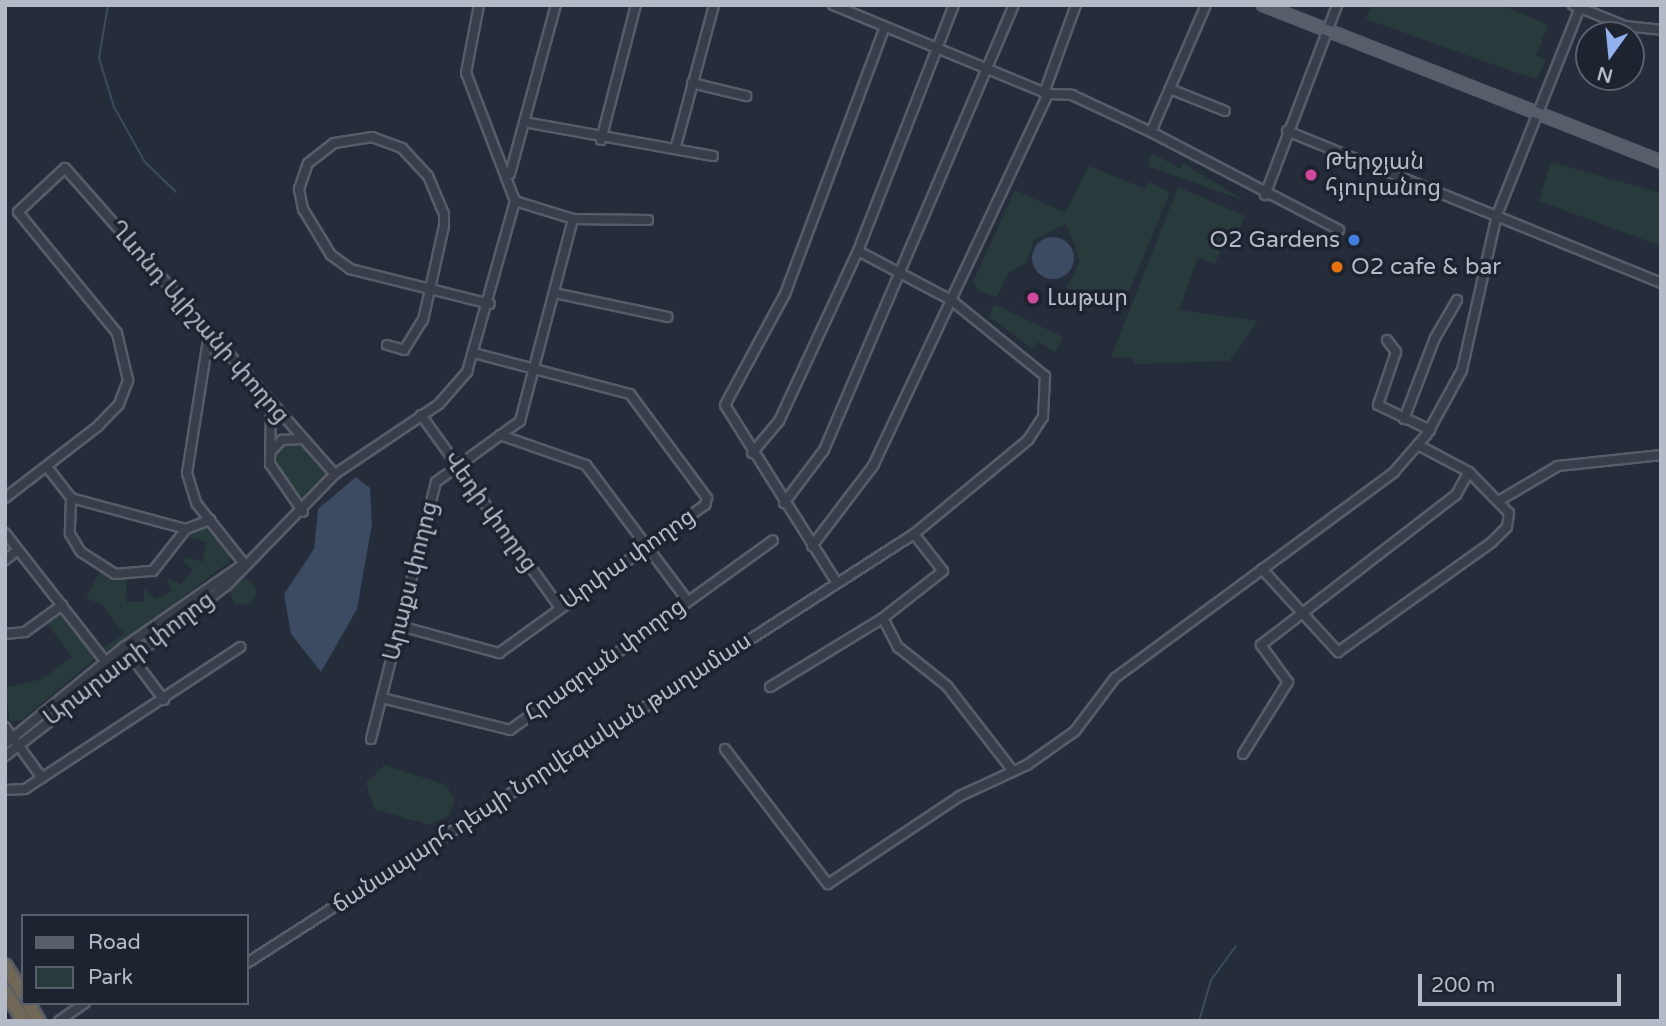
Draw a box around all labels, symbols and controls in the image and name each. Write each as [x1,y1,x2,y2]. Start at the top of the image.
north arrow [1575,21,1645,91]
text: N [1595,62,1615,87]
place label: Թերջյան հյուրանոց [1325,148,1441,202]
marker: Թերջյան հյուրանոց [1303,167,1319,183]
street label: Ղևոնդ Ալիշանի փողոց [103,215,295,429]
place label: O2 Gardens [1210,226,1340,254]
marker: O2 Gardens [1346,232,1362,248]
place label: O2 cafe & bar [1351,253,1501,281]
marker: O2 cafe & bar [1329,259,1345,275]
place label: Լաթար [1047,284,1128,312]
marker: Լաթար [1025,290,1041,306]
street label: Վեդի փողոց [437,446,543,578]
street label: Արաքս փողոց [378,498,444,664]
street label: Արփա փողոց [556,503,700,615]
street label: Արարատի փողոց [38,586,220,732]
street label: Հրազդան փողոց [519,592,691,728]
street label: ճանապարհ դեպի Նորվեգական թաղամաս [327,627,757,919]
legend [21,914,248,1005]
text: Road [88,930,141,955]
scale bar [1421,960,1624,1004]
text: Park [88,965,133,990]
text: 200 m [1431,973,1495,998]

